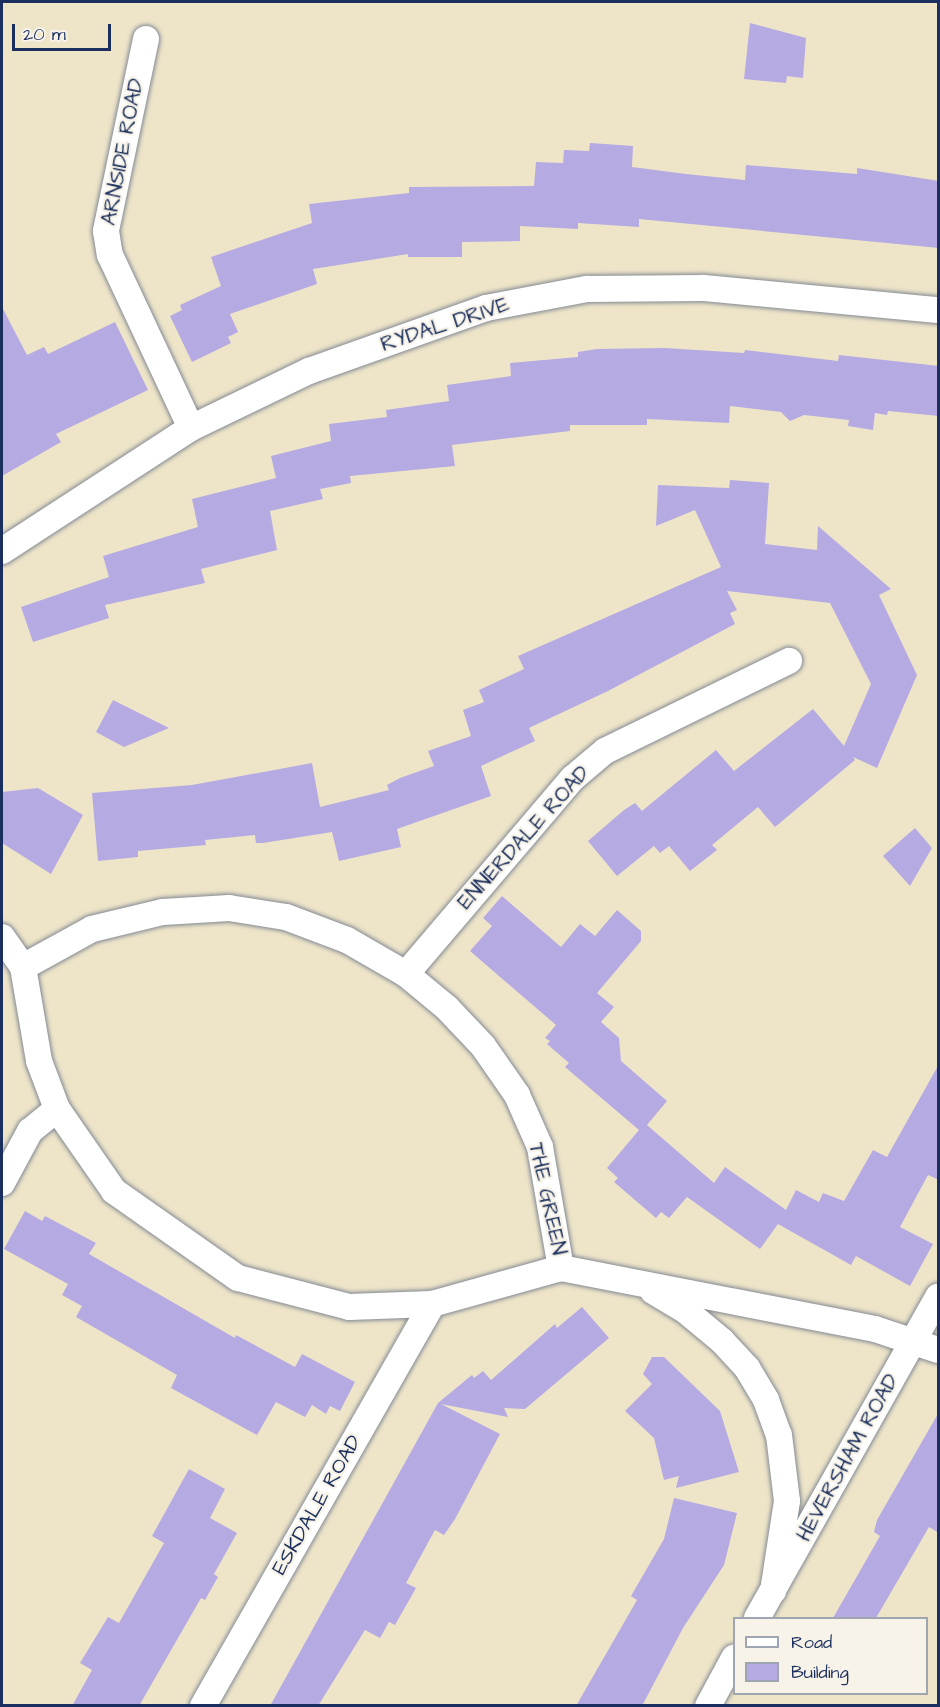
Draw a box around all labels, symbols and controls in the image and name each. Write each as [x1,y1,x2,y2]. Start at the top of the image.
scale bar [15,12,114,50]
text: 20 m [23,22,66,47]
street label: ARNSIDE ROAD [96,77,150,227]
street label: RYDAL DRIVE [378,292,512,358]
street label: ENNERDALE ROAD [453,761,595,915]
street label: THE GREEN [523,1141,571,1257]
street label: HEVERSHAM ROAD [792,1370,904,1546]
street label: ESKDALE ROAD [267,1431,367,1579]
legend [733,1617,928,1695]
text: Road [791,1630,832,1655]
text: Building [791,1660,849,1685]

